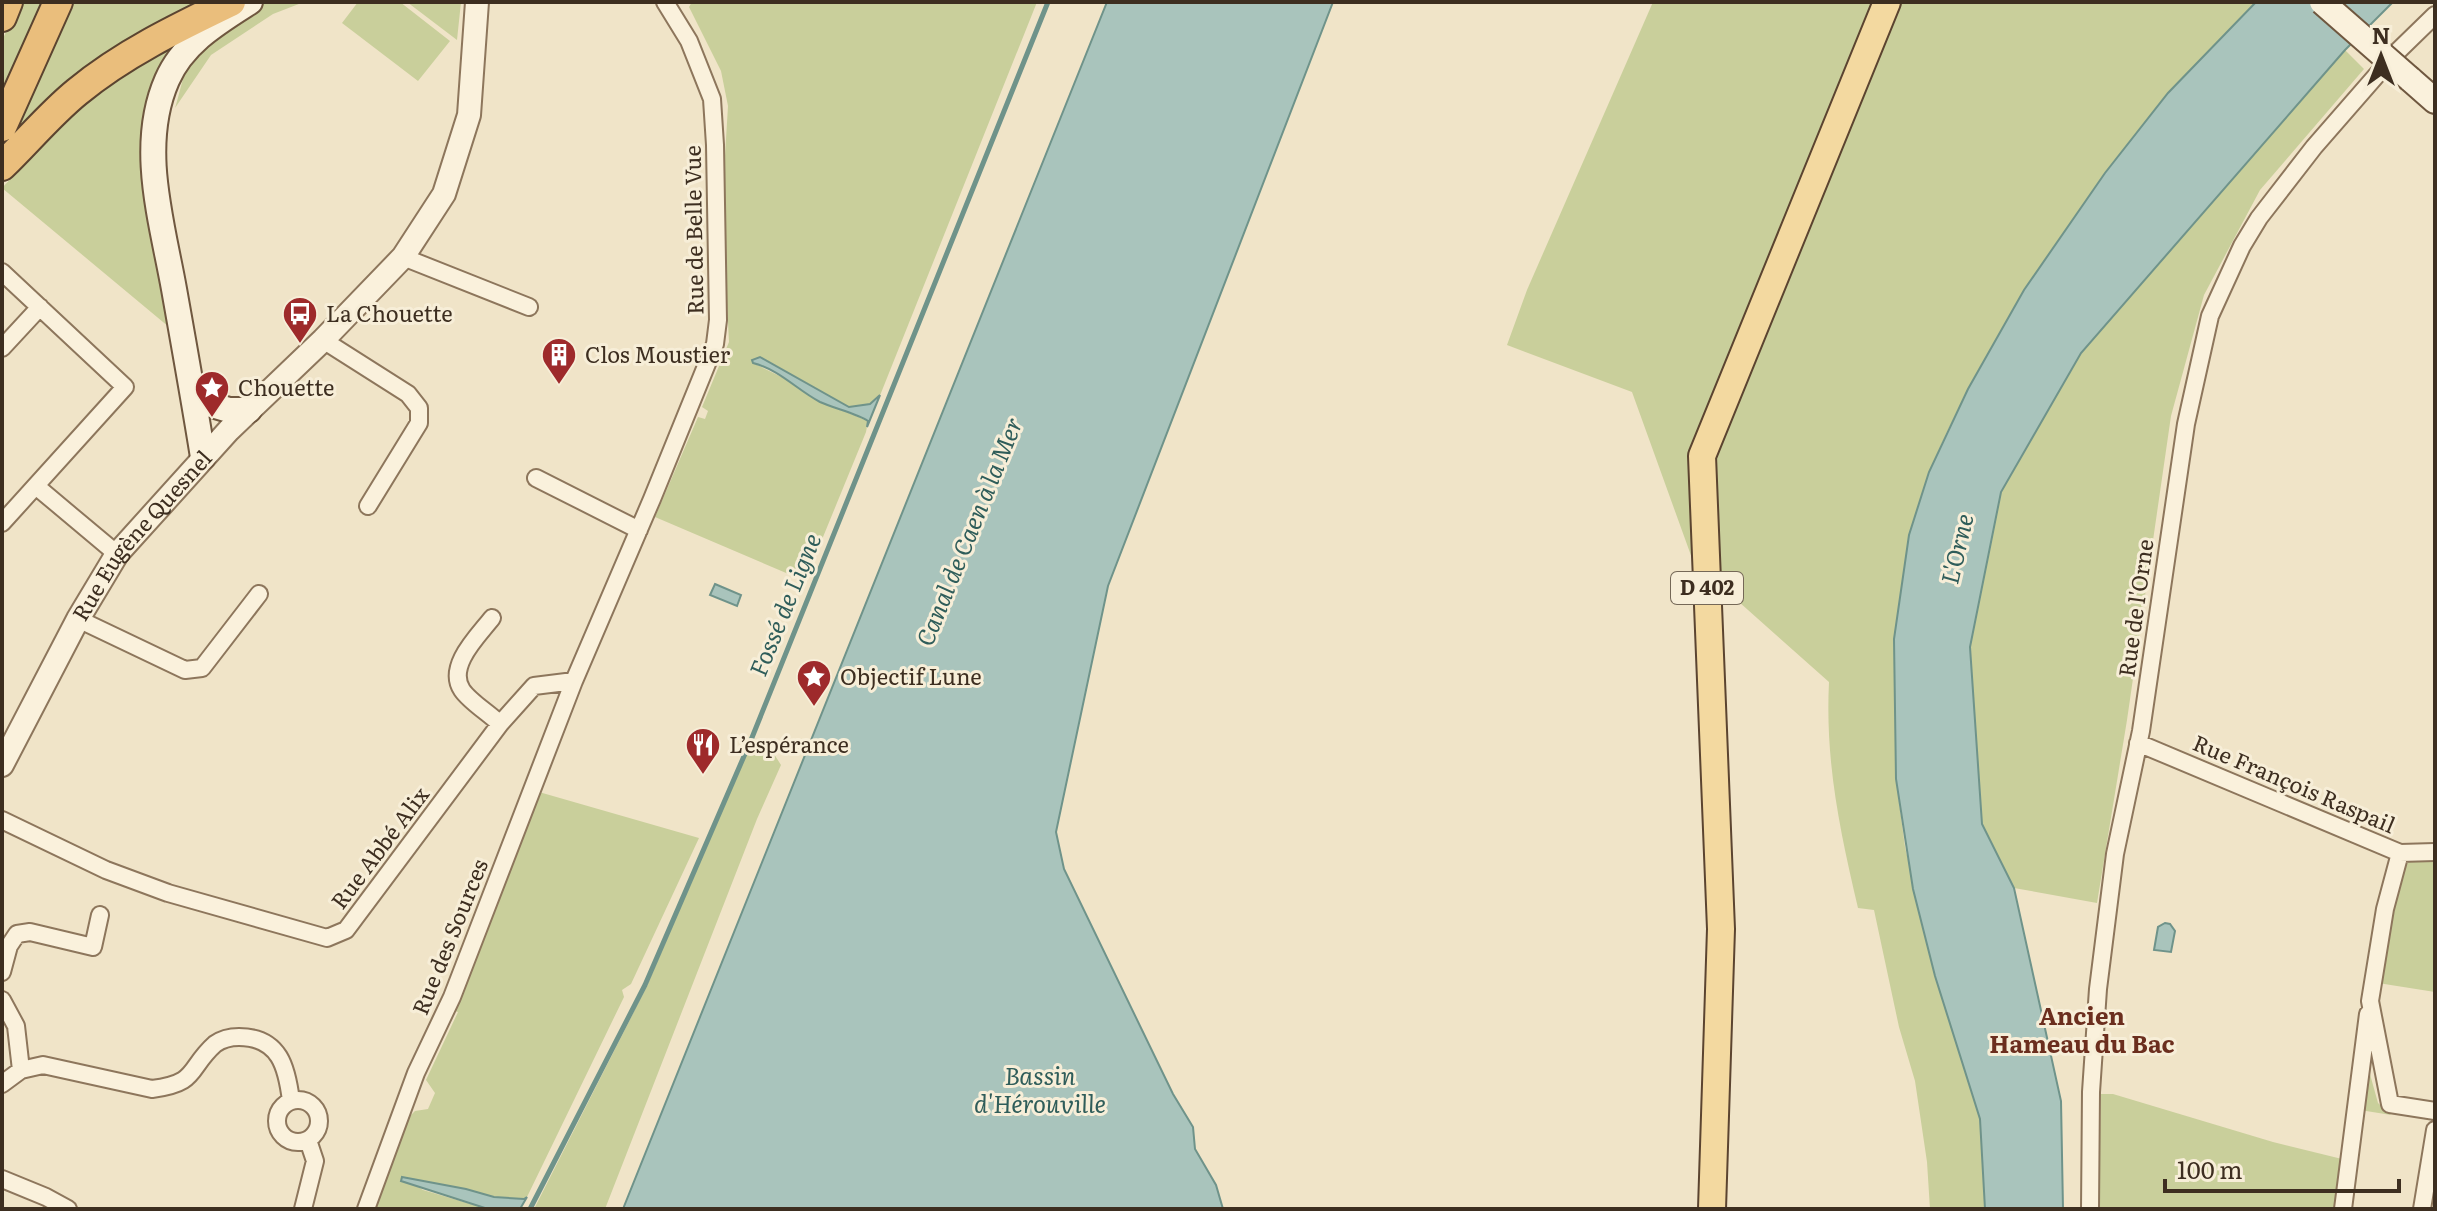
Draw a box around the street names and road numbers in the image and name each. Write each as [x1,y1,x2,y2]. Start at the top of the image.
street label: Rue de Belle Vue [675,145,710,315]
street label: Rue Eugène Quesnel [63,442,219,627]
street label: Rue de l'Orne [2109,537,2161,679]
road number: D 402 [1671,572,1743,604]
street label: Rue François Raspail [2188,725,2401,840]
street label: Rue Abbé Alix [322,779,436,915]
street label: Rue des Sources [402,854,495,1019]

